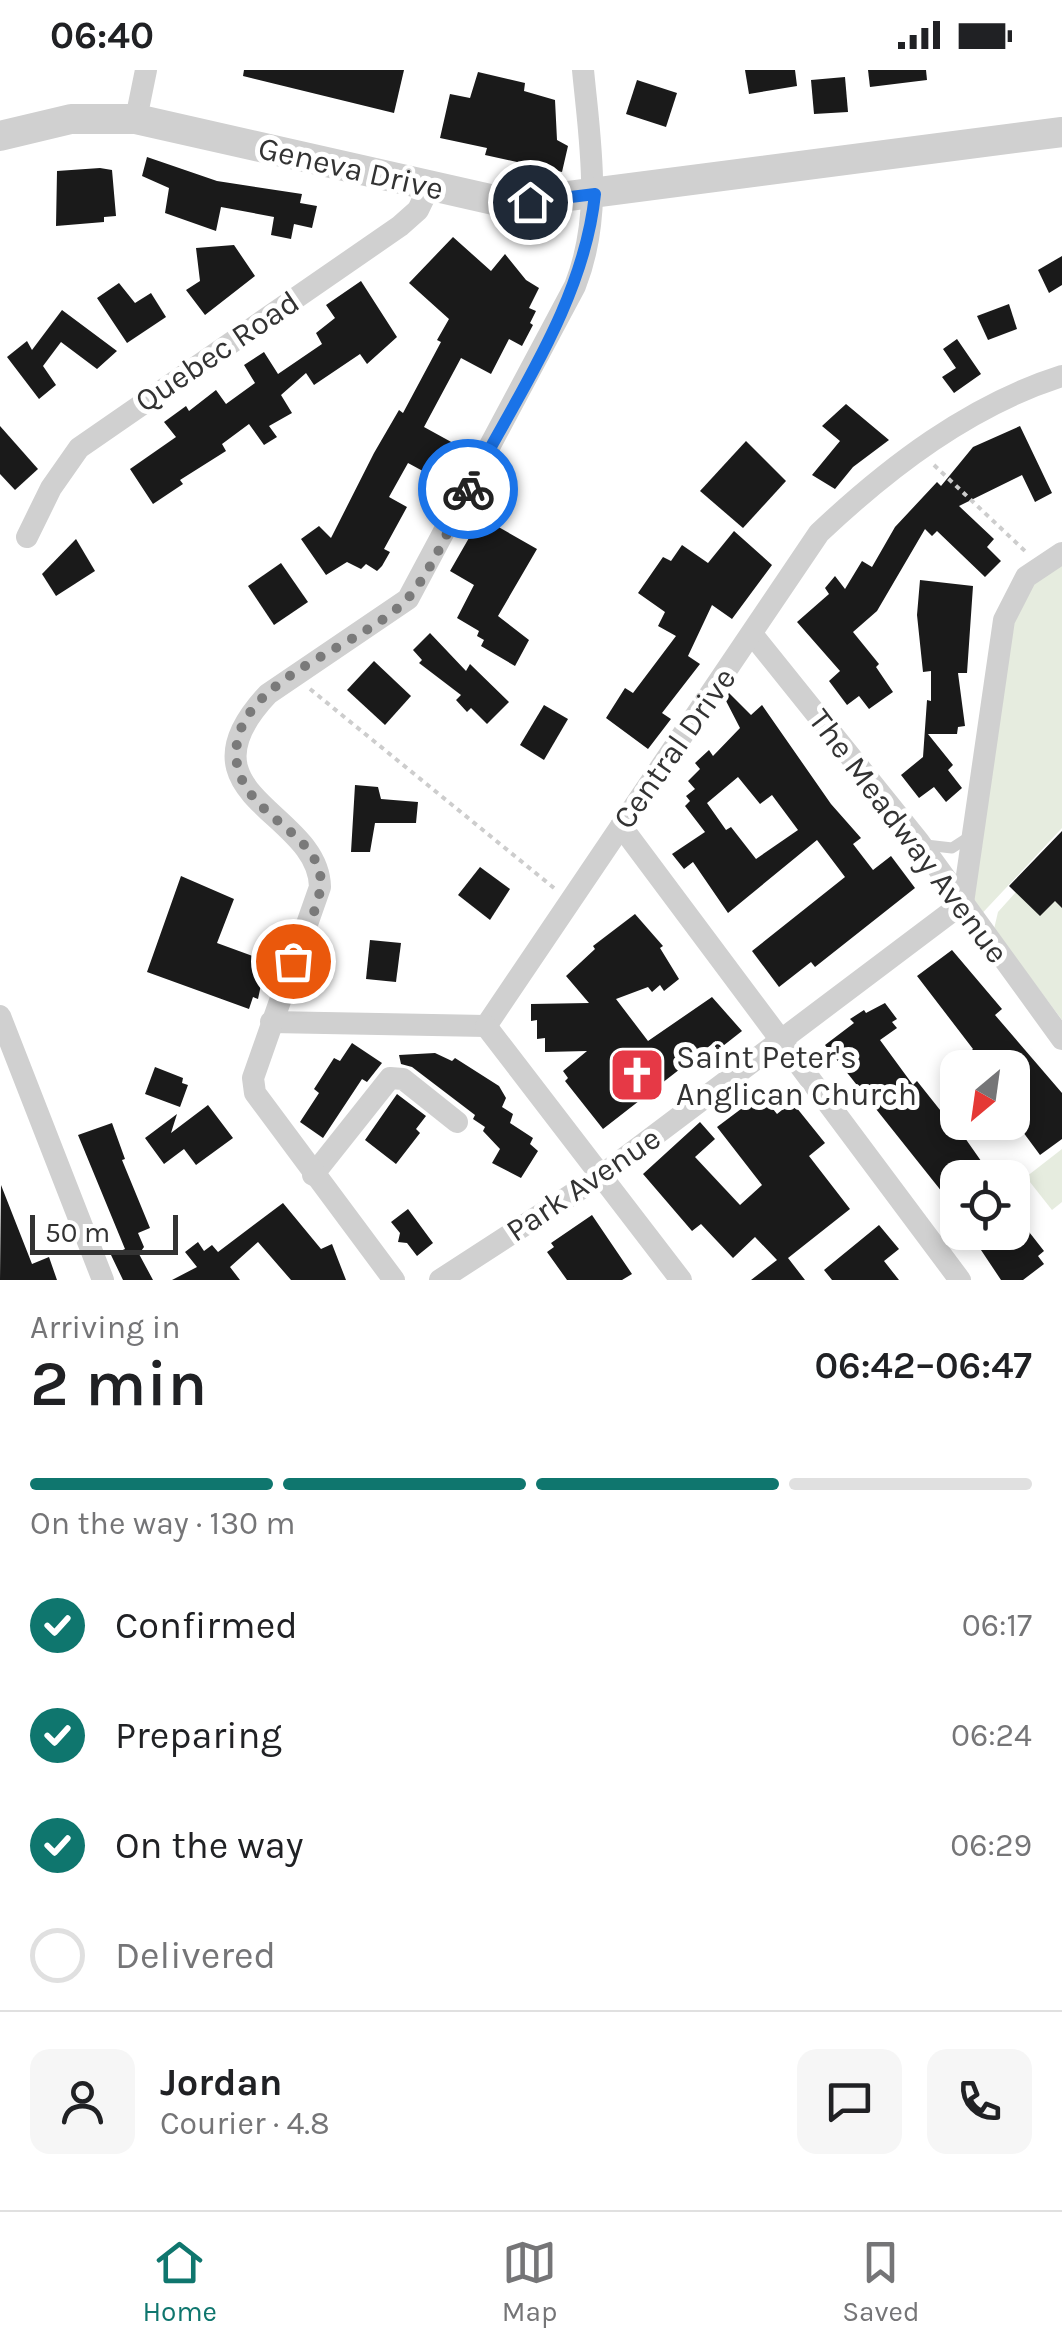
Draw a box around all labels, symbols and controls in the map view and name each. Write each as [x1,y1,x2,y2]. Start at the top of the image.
text: 06:40 [50,13,154,58]
street label: Geneva Drive [255,129,447,208]
pin [488,160,573,245]
icon: home [503,175,558,230]
street label: Quebec Road [128,283,306,420]
courier [418,439,518,539]
icon: bike [441,462,496,517]
street label: Central Drive [605,661,743,836]
street label: The Meadway Avenue [801,702,1016,970]
pin [251,919,336,1004]
icon: bag [266,934,321,989]
place label: Saint Peter's Anglican Church [676,1039,917,1113]
church icon: Saint Peter's Anglican Church [607,1045,667,1105]
north arrow [940,1050,1030,1140]
map controls [940,1050,1030,1250]
street label: Park Avenue [499,1119,667,1249]
button: locate [940,1160,1030,1250]
scale bar [30,1210,178,1254]
text: 50 m [45,1216,110,1249]
text: Arriving in [30,1309,181,1346]
text: 06:42–06:47 [814,1343,1032,1388]
text: 2 min [30,1345,207,1421]
text: On the way · 130 m [30,1505,296,1542]
icon: check [30,1598,85,1653]
text: Confirmed [115,1603,298,1648]
text: 06:17 [962,1607,1032,1644]
icon: check [30,1708,85,1763]
text: Preparing [115,1713,282,1758]
text: 06:24 [951,1717,1032,1754]
icon: check [30,1818,85,1873]
text: On the way [115,1823,303,1868]
text: 06:29 [950,1827,1032,1864]
text: Delivered [115,1933,276,1978]
button: person [30,2049,135,2154]
button: chat [797,2049,902,2154]
button: phone [927,2049,1032,2154]
text: Jordan [160,2060,283,2105]
text: Courier · 4.8 [160,2105,330,2142]
tab: Home [142,2235,217,2328]
tab: Map [502,2235,557,2328]
tab: Saved [842,2235,920,2328]

